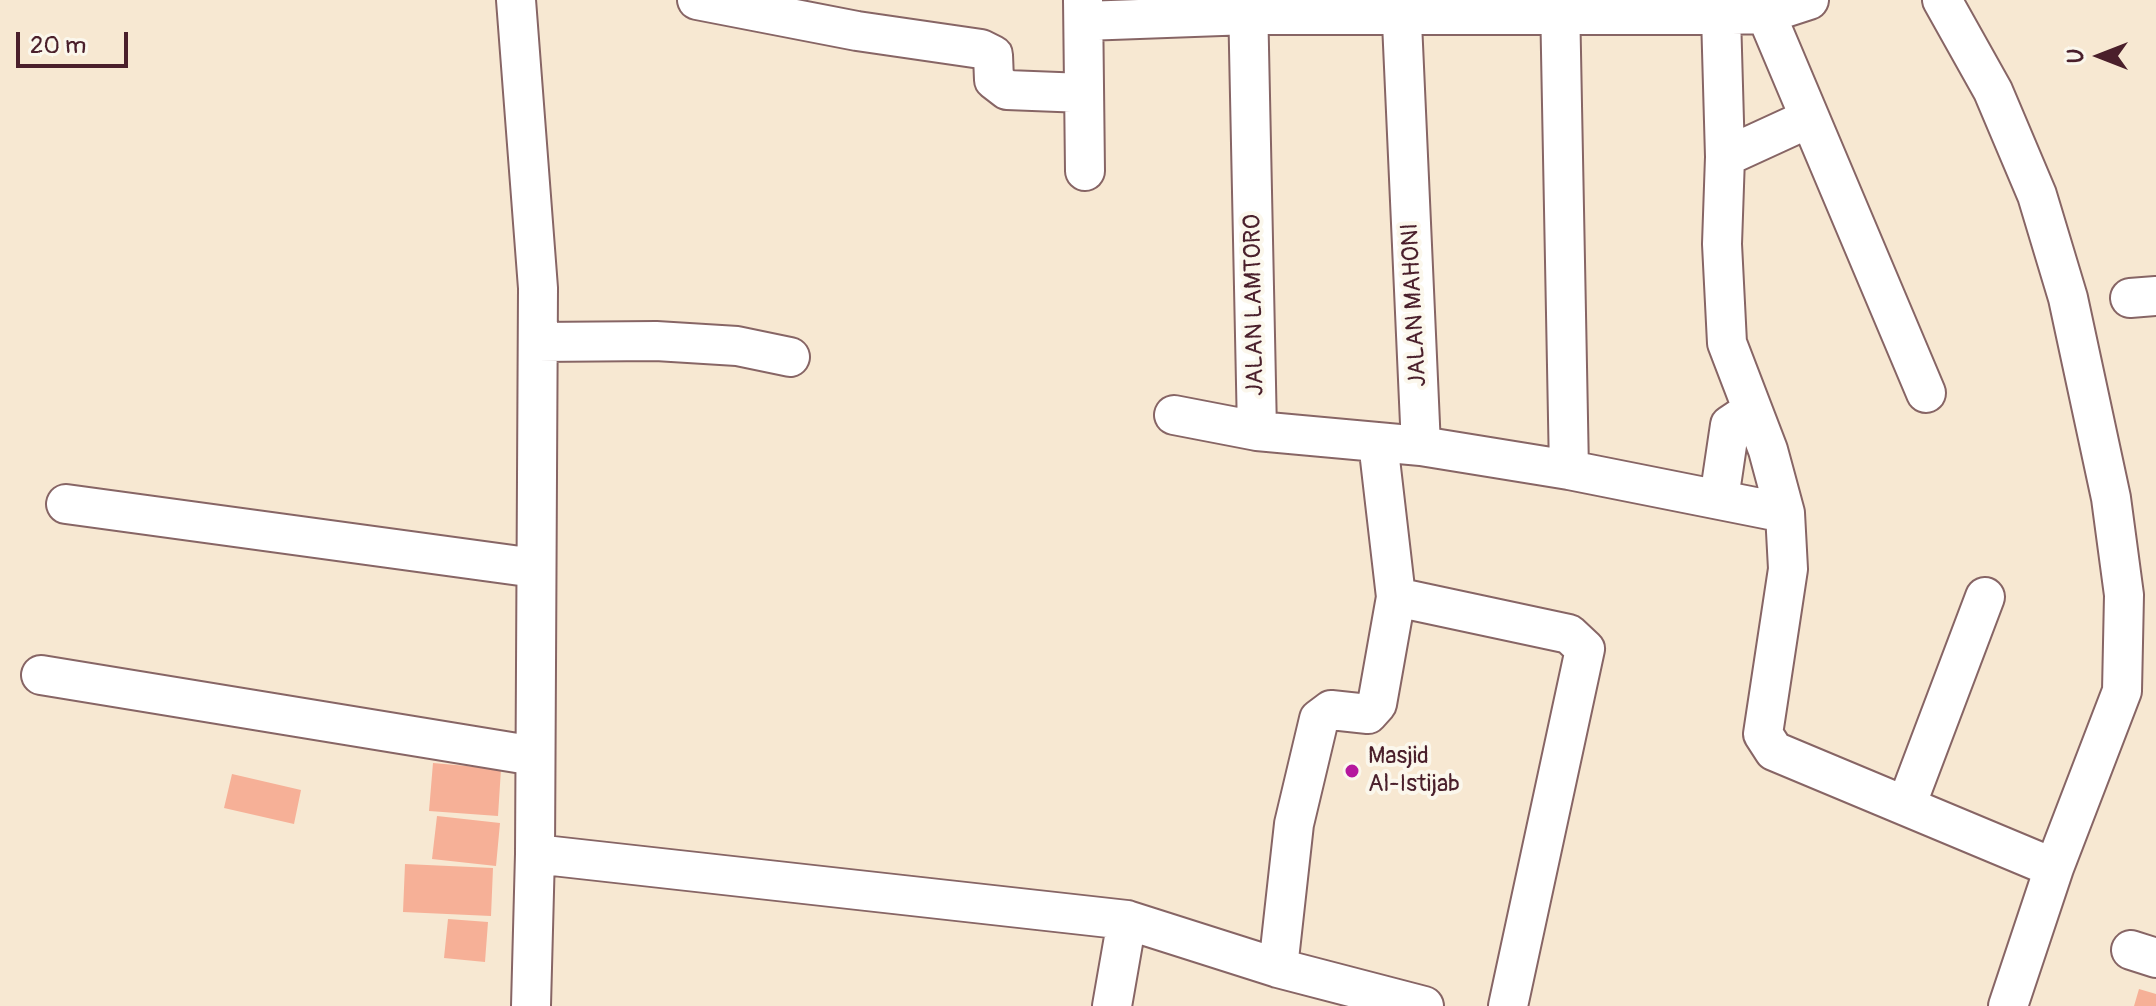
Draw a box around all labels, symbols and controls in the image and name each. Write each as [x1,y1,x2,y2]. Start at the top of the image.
scale bar [20,16,132,66]
north arrow [2060,16,2140,96]
text: 20 m [30,31,86,60]
text: U [2062,49,2090,63]
street label: JALAN LAMTORO [1239,214,1271,396]
street label: JALAN MAHONI [1396,222,1434,388]
place label: Masjid Al-Istijab [1368,743,1460,799]
marker: Masjid Al-Istijab [1343,762,1361,780]

